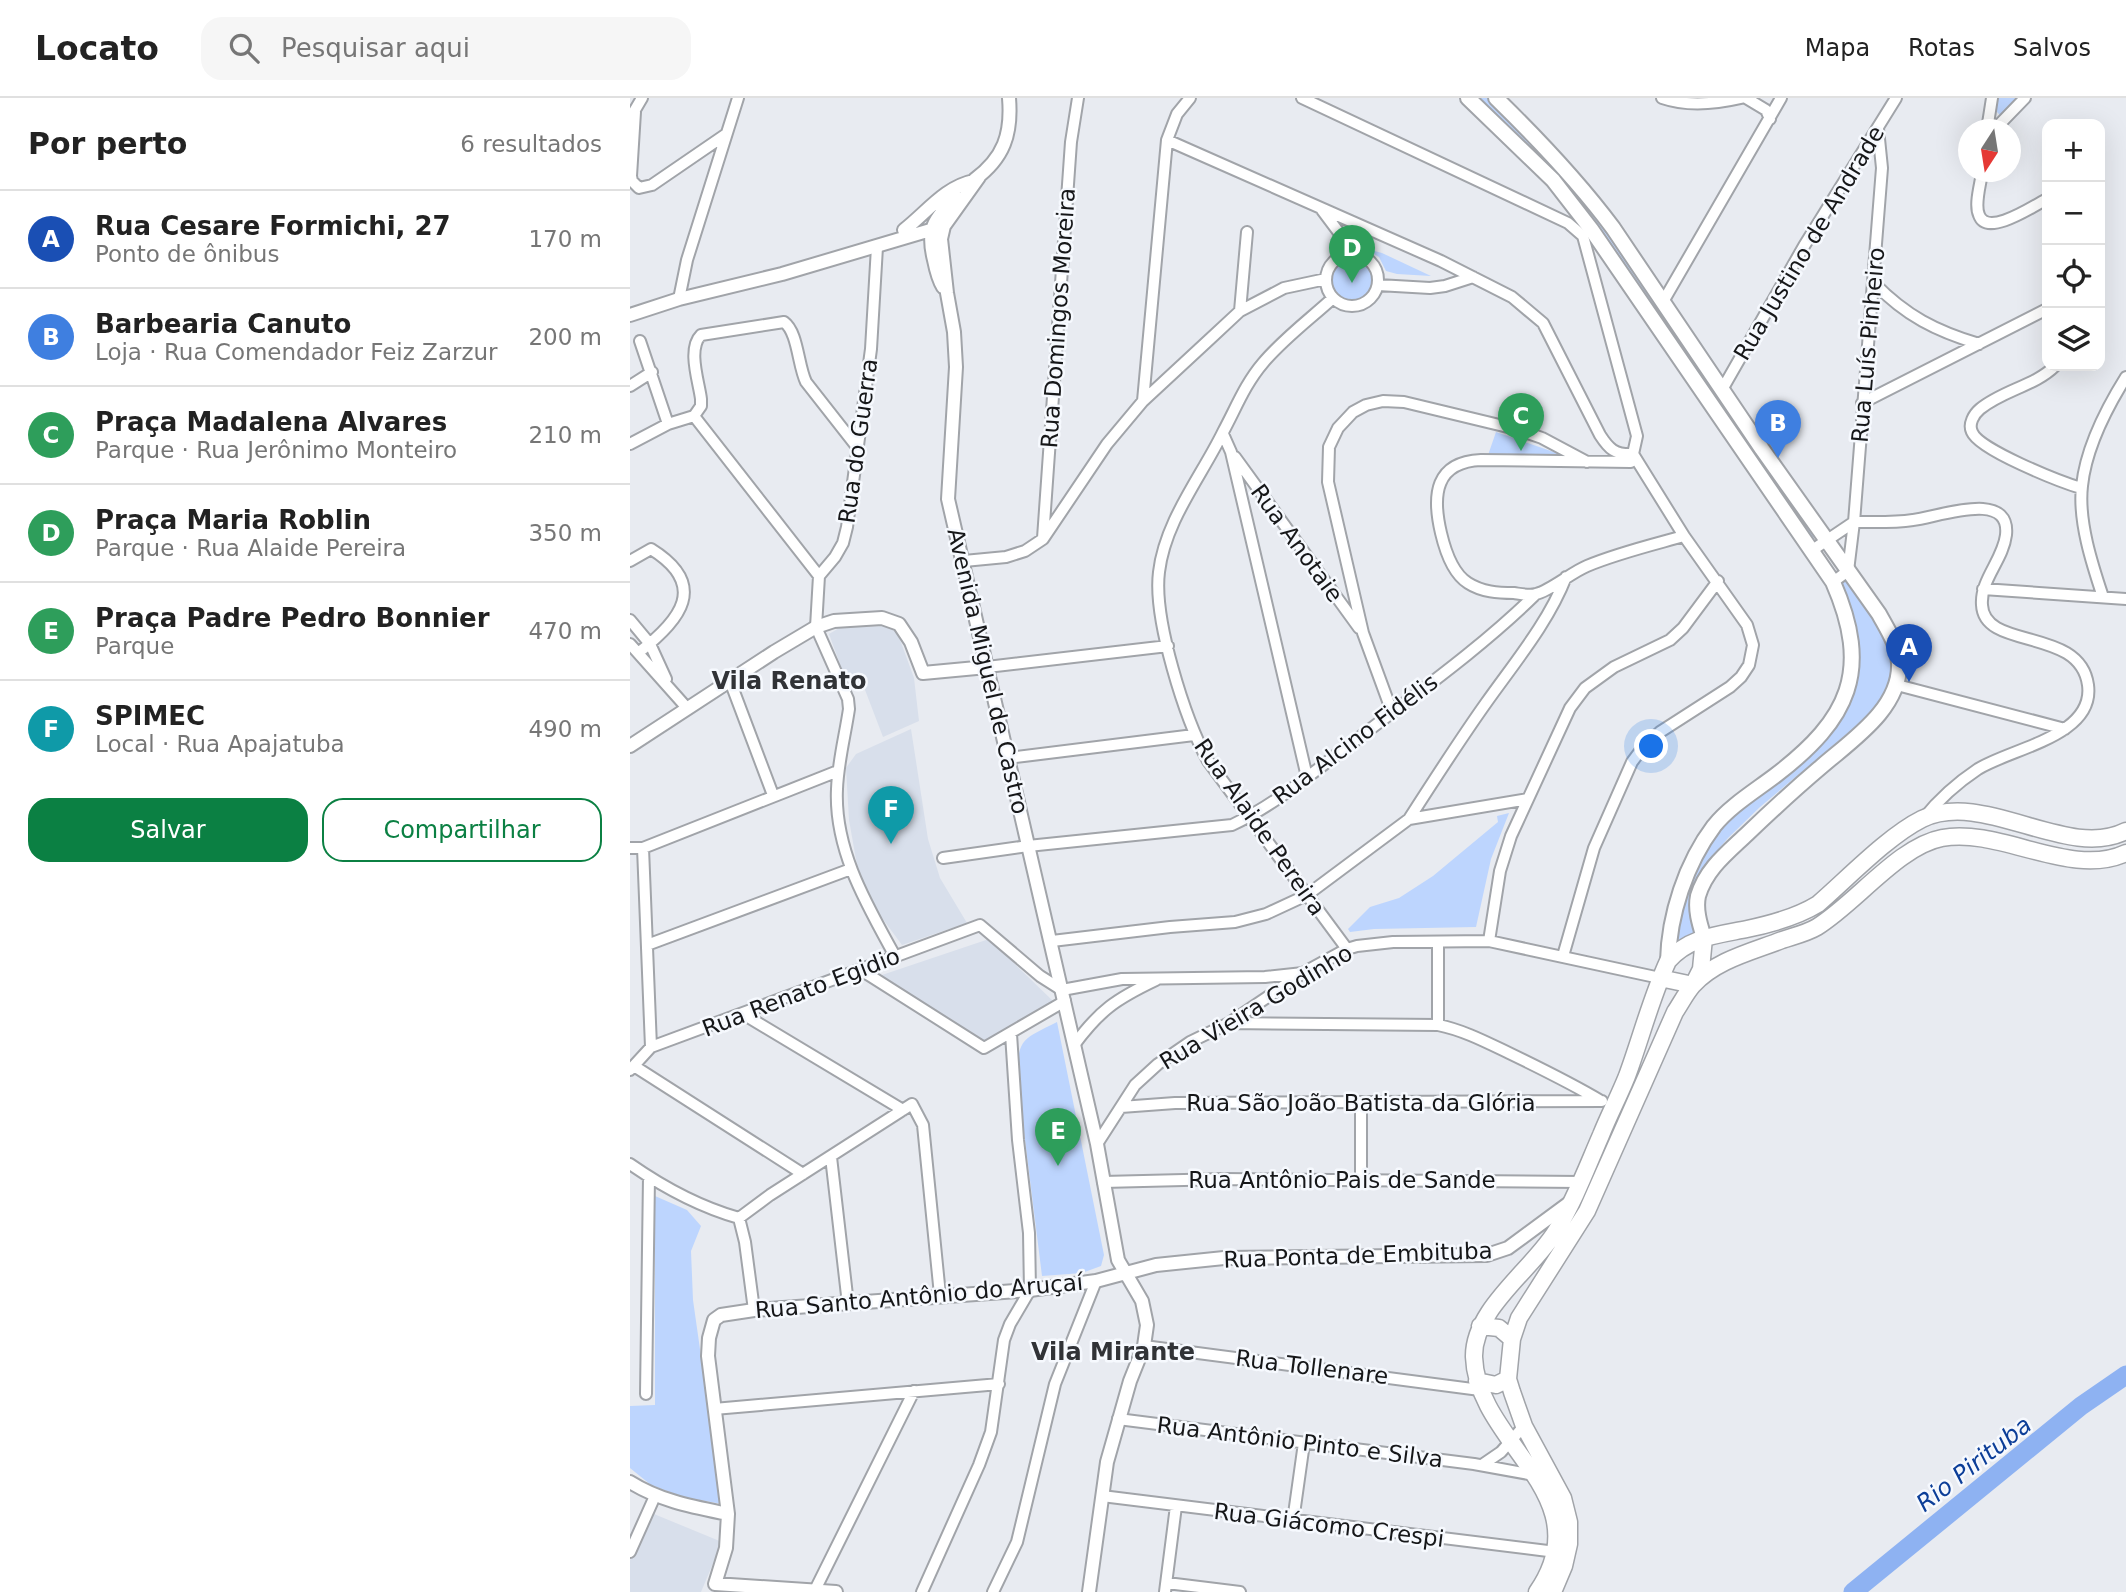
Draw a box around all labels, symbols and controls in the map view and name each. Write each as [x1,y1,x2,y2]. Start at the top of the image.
search box [201,17,691,80]
text: Locato [35,29,159,68]
icon: search [225,29,263,67]
text: Pesquisar aqui [281,33,470,63]
text: Mapa [1805,34,1870,62]
text: Rotas [1908,34,1975,62]
text: Salvos [2013,34,2091,62]
north arrow [1958,119,2021,182]
map controls [2042,119,2105,371]
button: + [2042,119,2105,182]
street label: Rua Justino de Andrade [1729,121,1889,365]
text: Por perto [28,126,187,161]
text: 6 resultados [460,131,602,157]
button: − [2042,182,2105,245]
street label: Rua Domingos Moreira [1036,187,1080,449]
text: Rua Cesare Formichi, 27 [95,211,451,241]
pin: D [1329,225,1375,283]
text: A [42,226,60,252]
text: 170 m [528,226,602,252]
text: Ponto de ônibus [95,241,279,267]
button: locate [2042,245,2105,308]
street label: Rua Luís Pinheiro [1847,246,1889,444]
button: layers [2042,308,2105,371]
text: Barbearia Canuto [95,309,351,339]
text: B [42,324,60,350]
text: 200 m [528,324,602,350]
text: Loja · Rua Comendador Feiz Zarzur [95,339,498,365]
street label: Rua do Guerra [834,357,882,525]
pin: C [1498,393,1544,451]
pin: B [1755,400,1801,458]
text: Praça Madalena Alvares [95,407,447,437]
text: C [43,422,59,448]
text: 210 m [528,422,602,448]
text: Parque · Rua Jerônimo Monteiro [95,437,457,463]
street label: Rua Anotaie [1246,479,1348,607]
text: Praça Maria Roblin [95,505,371,535]
text: D [41,520,61,546]
text: 350 m [528,520,602,546]
street label: Avenida Miguel de Castro [942,526,1034,816]
text: Parque · Rua Alaide Pereira [95,535,406,561]
text: Praça Padre Pedro Bonnier [95,603,490,633]
text: E [43,618,59,644]
text: 470 m [528,618,602,644]
pin: A [1886,624,1932,682]
text: Parque [95,633,174,659]
district label: Vila Renato [711,667,867,695]
street label: Rua Alcino Fidélis [1268,669,1442,809]
text: SPIMEC [95,701,205,731]
text: F [43,716,59,742]
text: 490 m [528,716,602,742]
your location [1634,729,1668,763]
text: Local · Rua Apajatuba [95,731,345,757]
street label: Rua Alaide Pereira [1189,734,1331,920]
pin: F [868,786,914,844]
button: Salvar [28,798,308,862]
button: Compartilhar [322,798,602,862]
street label: Rua Vieira Godinho [1155,939,1357,1075]
street label: Rua Renato Egidio [698,942,904,1042]
street label: Rua São João Batista da Glória [1186,1090,1536,1116]
pin: E [1035,1108,1081,1166]
street label: Rua Antônio Pais de Sande [1188,1167,1496,1193]
street label: Rua Ponta de Embituba [1223,1237,1493,1273]
street label: Rua Santo Antônio do Aruçaí [754,1269,1085,1323]
district label: Vila Mirante [1031,1338,1195,1366]
street label: Rua Tollenare [1234,1345,1390,1389]
water label: Rio Pirituba [1911,1411,2037,1517]
street label: Rua Antônio Pinto e Silva [1156,1412,1444,1472]
street label: Rua Giácomo Crespi [1212,1498,1446,1552]

